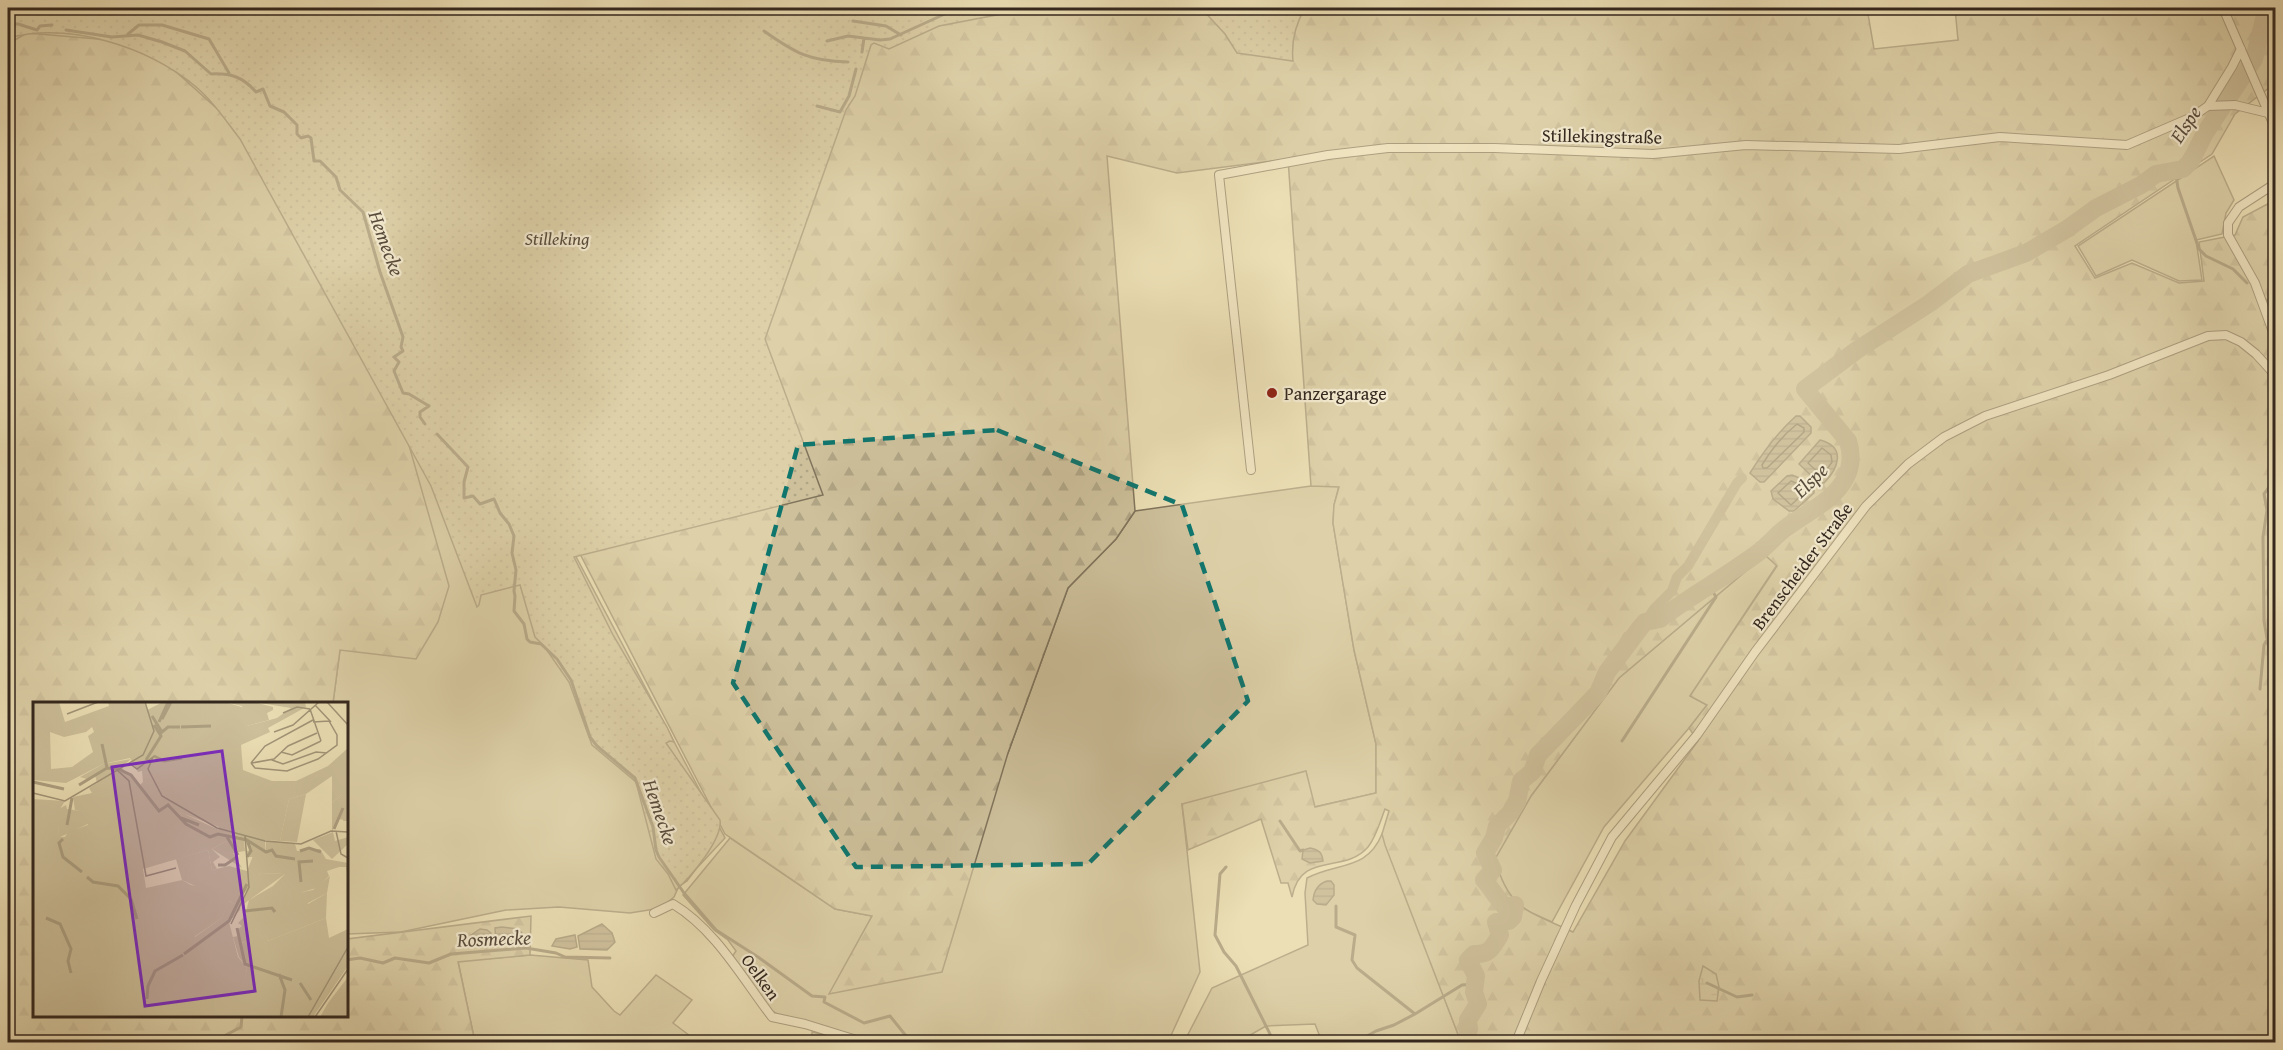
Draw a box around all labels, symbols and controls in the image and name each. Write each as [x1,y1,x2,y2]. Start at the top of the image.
water label: Elspe [2162,100,2208,149]
street label: Stillekingstraße [1542,121,1662,151]
water label: Hemecke [361,205,412,280]
park label: Stilleking [525,225,589,252]
place label: Panzergarage [1284,380,1387,407]
marker: Panzergarage [1265,386,1279,400]
water label: Elspe [1785,456,1834,505]
street label: Brenscheider Straße [1745,496,1859,636]
inset map [33,702,348,1017]
water label: Hemecke [636,774,686,849]
water label: Rosmecke [455,922,532,954]
street label: Oelken [735,948,787,1006]

